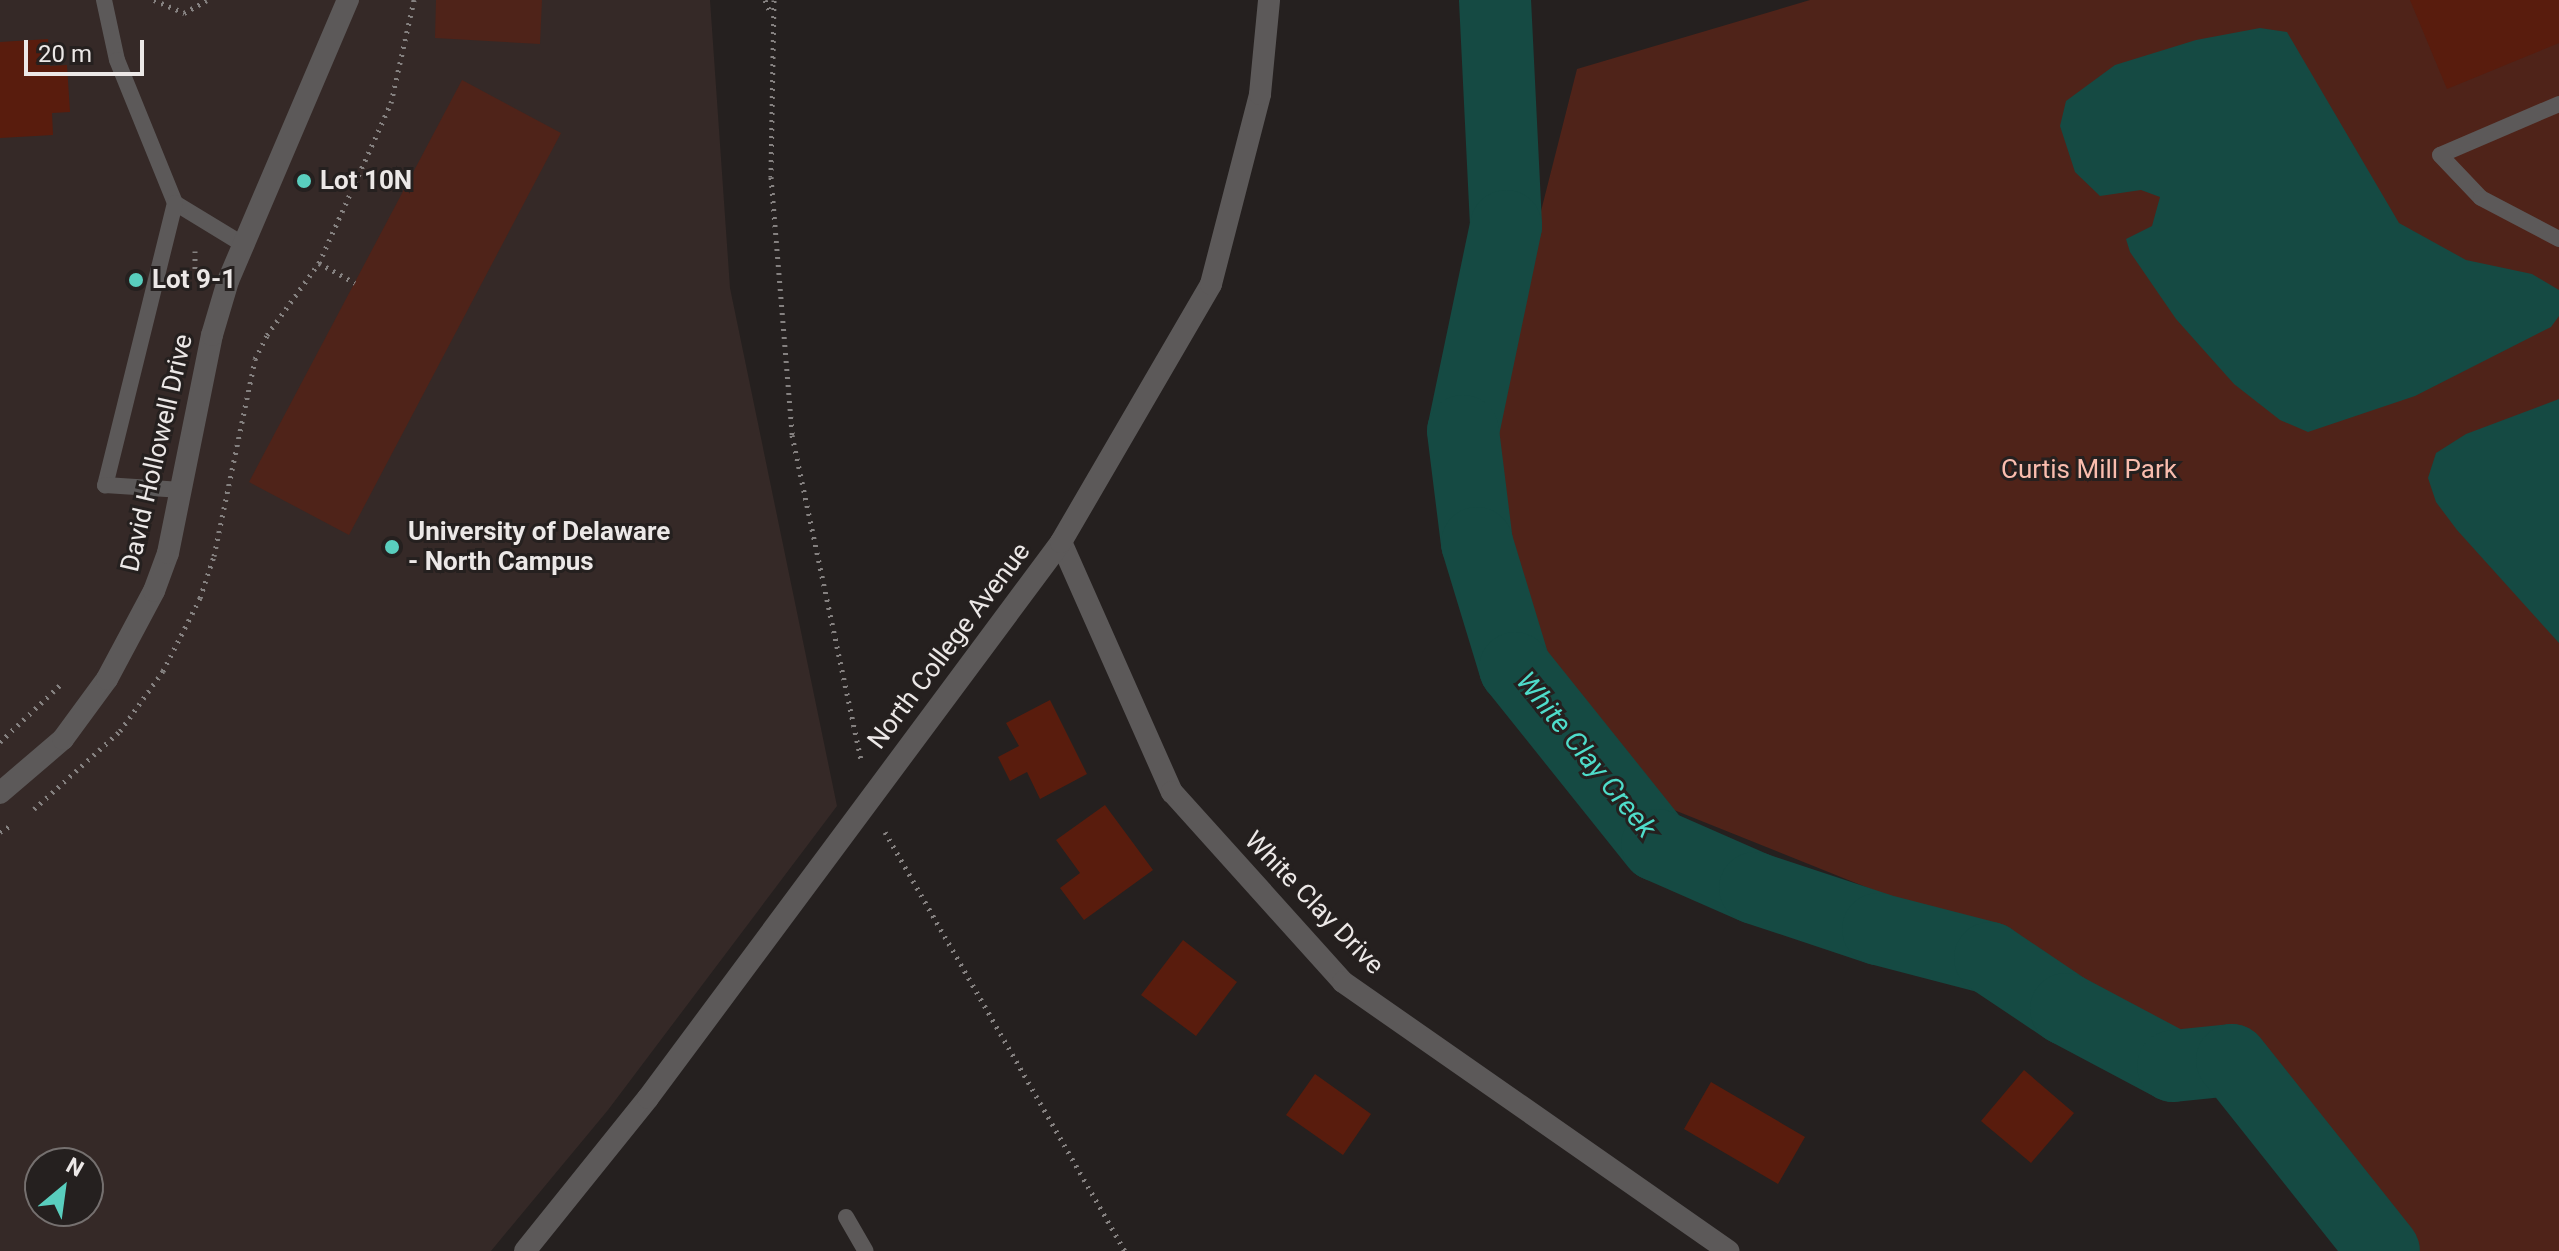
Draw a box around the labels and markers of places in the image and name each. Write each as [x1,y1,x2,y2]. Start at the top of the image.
place label: Lot 10N [320,165,412,197]
marker: Lot 10N [295,172,313,190]
place label: Lot 9-1 [152,264,236,296]
marker: Lot 9-1 [127,271,145,289]
place label: University of Delaware - North Campus [408,516,670,578]
marker: University of Delaware - North Campus [383,538,401,556]

